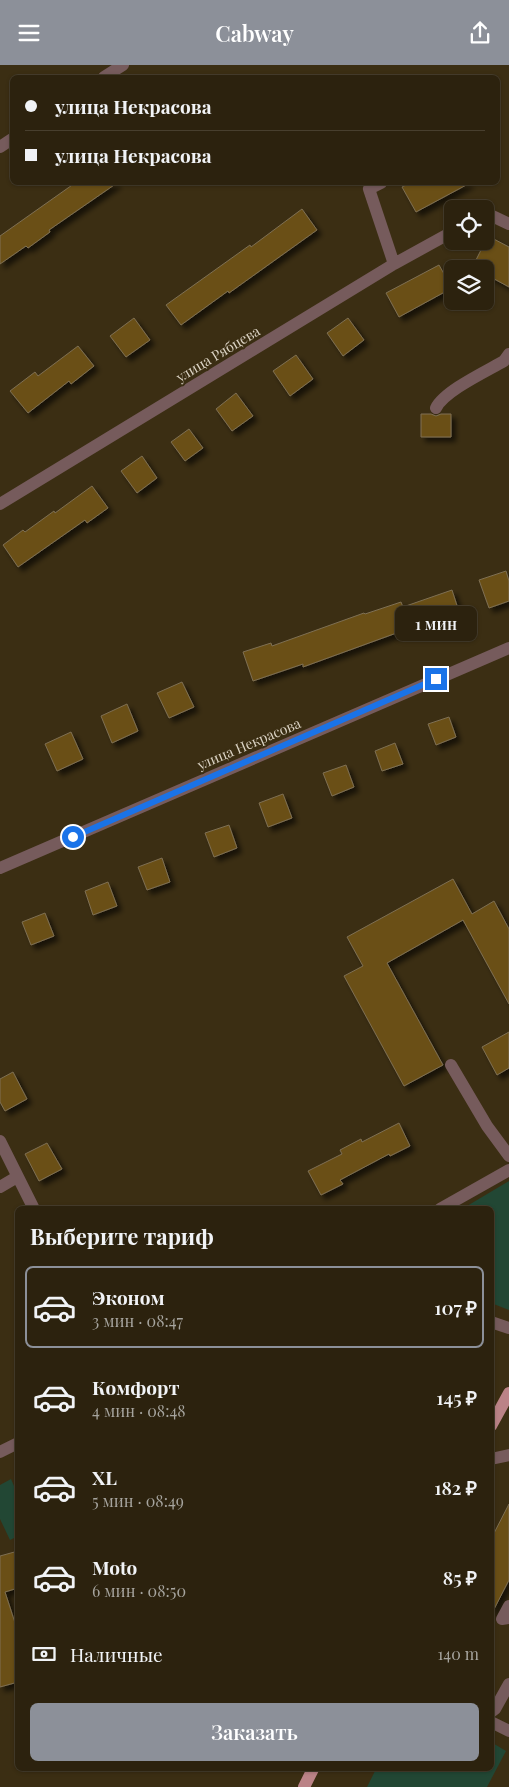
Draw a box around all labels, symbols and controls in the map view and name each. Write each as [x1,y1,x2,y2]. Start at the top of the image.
text: Cabway [215,18,294,48]
icon: menu [15,19,43,47]
icon: share [466,19,494,47]
text: улица Некрасова [55,93,211,119]
text: улица Некрасова [55,142,211,168]
map controls [444,200,494,310]
button: locate [444,200,494,250]
button: layers [444,260,494,310]
street label: улица Рябцева [171,321,263,387]
callout: 1 мин [395,607,477,641]
text: 1 мин [415,613,457,634]
route end [425,668,447,690]
street label: улица Некрасова [193,713,304,774]
route start [62,826,84,848]
text: Выберите тариф [30,1221,214,1251]
text: Эконом [92,1284,165,1310]
icon: car [32,1285,77,1330]
text: 107 ₽ [434,1294,477,1320]
text: 3 мин · 08:47 [92,1310,183,1331]
text: Комфорт [92,1374,180,1400]
icon: car [32,1375,77,1420]
text: 145 ₽ [436,1384,477,1410]
text: 4 мин · 08:48 [92,1400,186,1421]
text: XL [92,1464,117,1490]
icon: car [32,1465,77,1510]
text: 182 ₽ [434,1474,477,1500]
text: 5 мин · 08:49 [92,1490,184,1511]
text: Moto [92,1554,137,1580]
icon: car [32,1555,77,1600]
text: 85 ₽ [443,1564,477,1590]
text: 6 мин · 08:50 [92,1580,186,1601]
icon: cash [30,1640,58,1668]
text: Наличные [70,1641,163,1667]
text: 140 m [437,1643,479,1664]
button: Заказать [30,1703,479,1761]

